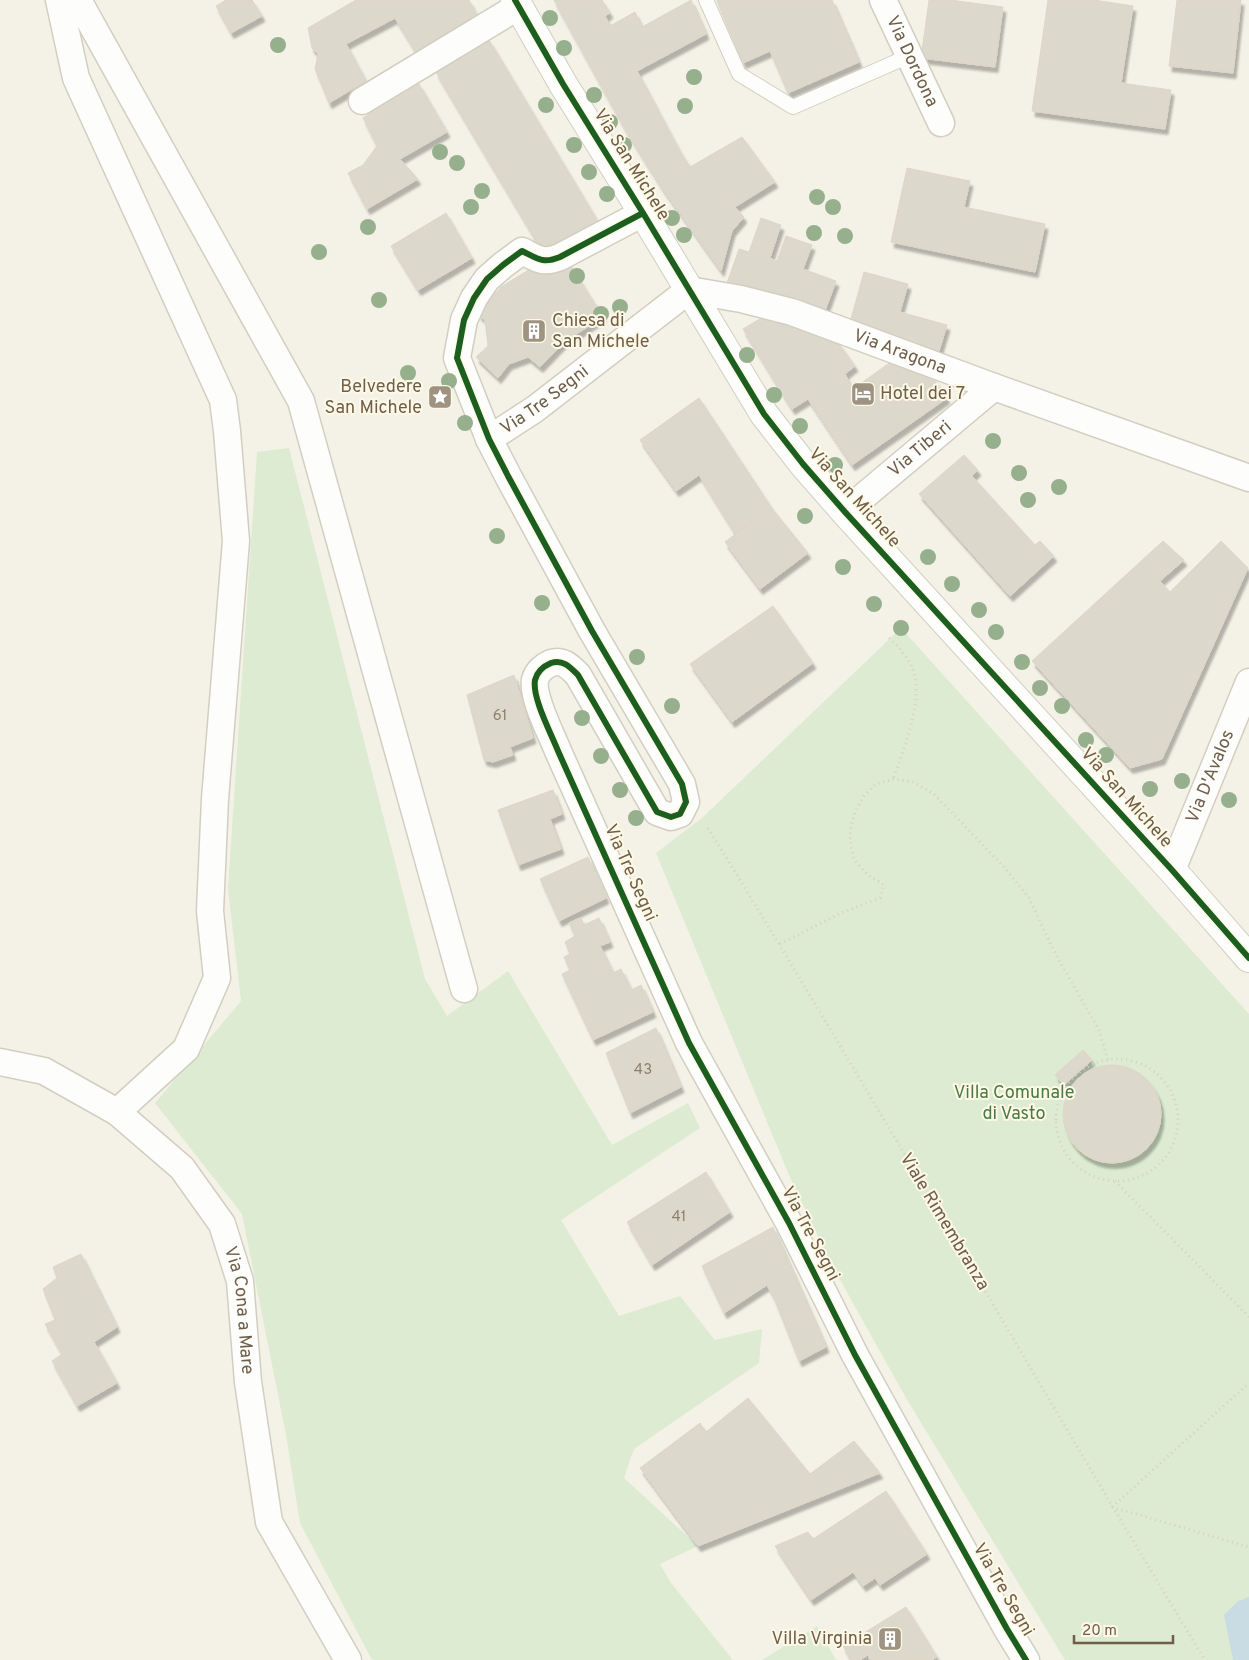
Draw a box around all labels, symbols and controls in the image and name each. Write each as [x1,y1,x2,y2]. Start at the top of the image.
street label: Via Dordona [881,12,943,111]
street label: Via San Michele [587,105,675,225]
place label: Chiesa di San Michele [552,310,649,354]
building icon: Chiesa di San Michele [521,318,547,344]
street label: Via Aragona [850,324,950,380]
street label: Via Tre Segni [496,360,594,440]
place label: Belvedere San Michele [325,376,422,420]
hotel icon: Hotel dei 7 [850,381,876,407]
place label: Hotel dei 7 [880,383,965,406]
place icon: Belvedere San Michele [427,384,453,410]
street label: Via Tiberi [884,416,957,482]
street label: Via San Michele [803,443,905,553]
house number: 61 [493,707,507,726]
street label: Via D'Avalos [1181,726,1240,827]
street label: Via San Michele [1075,743,1177,853]
street label: Via Tre Segni [598,821,662,925]
house number: 43 [634,1061,652,1080]
park label: Villa Comunale di Vasto [954,1082,1074,1126]
street label: Viale Rimembranza [894,1149,994,1295]
street label: Via Tre Segni [775,1183,845,1285]
house number: 41 [672,1208,686,1227]
street label: Via Cona a Mare [218,1244,259,1375]
street label: Via Tre Segni [967,1539,1039,1641]
scale bar [1074,1612,1173,1644]
text: 20 m [1082,1622,1117,1641]
building icon: Villa Virginia [877,1626,903,1652]
place label: Villa Virginia [772,1628,872,1651]

